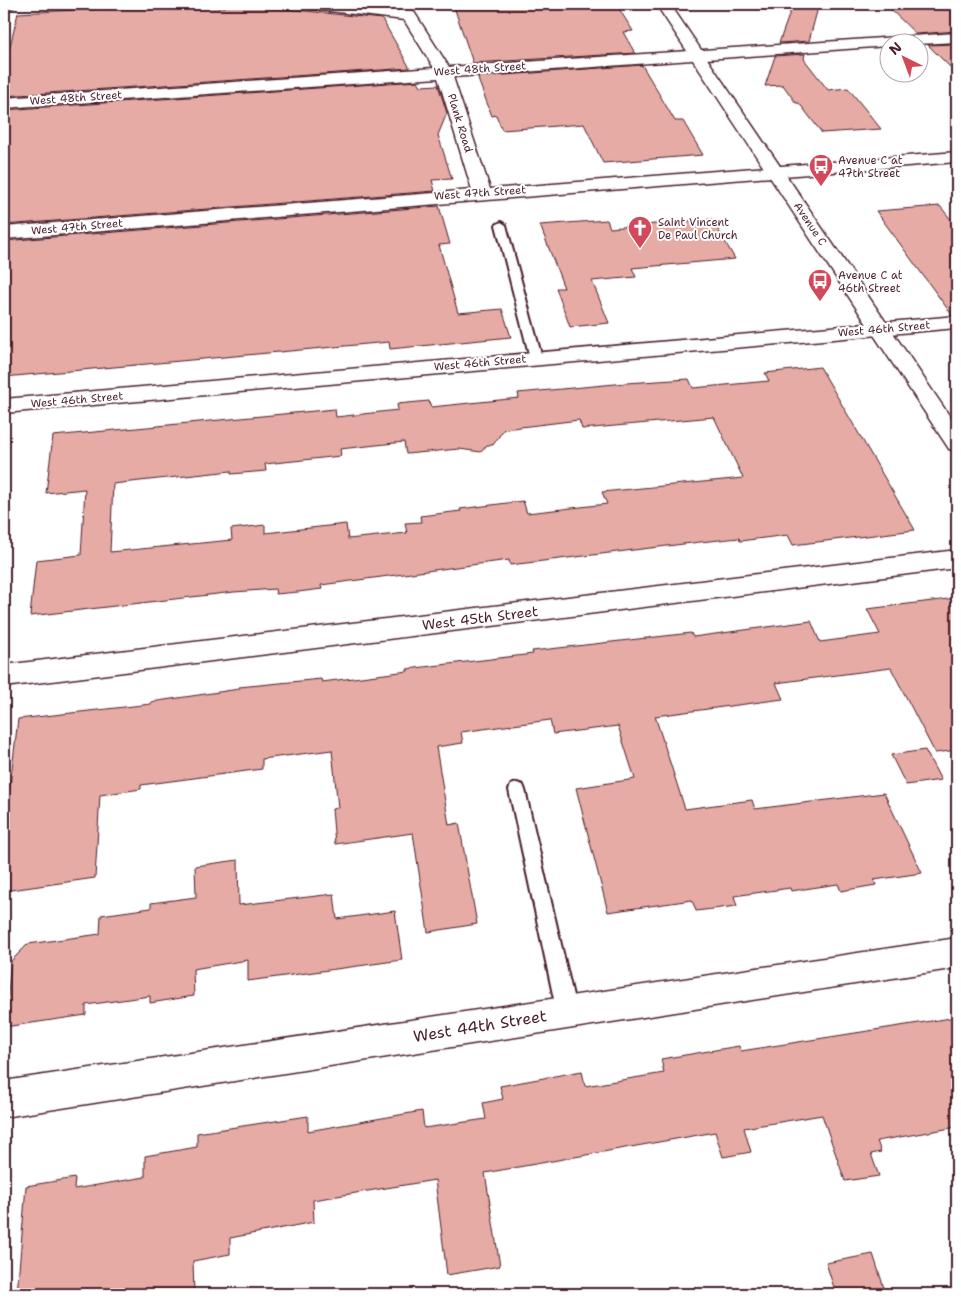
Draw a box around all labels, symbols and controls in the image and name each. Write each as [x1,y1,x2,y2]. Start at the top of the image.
north arrow [878,32,928,82]
text: N [885,38,905,59]
street label: West 48th Street [433,58,527,80]
street label: West 48th Street [29,87,123,109]
street label: Plank Road [444,92,476,154]
bus stop icon: Avenue C at 47th Street [808,153,834,187]
place label: Avenue C at 47th Street [838,153,903,181]
street label: West 47th Street [434,182,527,204]
street label: Avenue C [790,199,830,249]
street label: West 47th Street [30,215,124,238]
church icon: Saint Vincent De Paul Church [627,215,653,249]
place label: Saint Vincent De Paul Church [658,215,738,243]
bus stop icon: Avenue C at 46th Street [807,268,833,302]
place label: Avenue C at 46th Street [838,268,903,296]
street label: West 46th Street [837,317,931,341]
street label: West 46th Street [433,351,527,375]
street label: West 46th Street [30,388,124,412]
street label: West 45th Street [421,602,539,634]
street label: West 44th Street [412,1005,548,1047]

